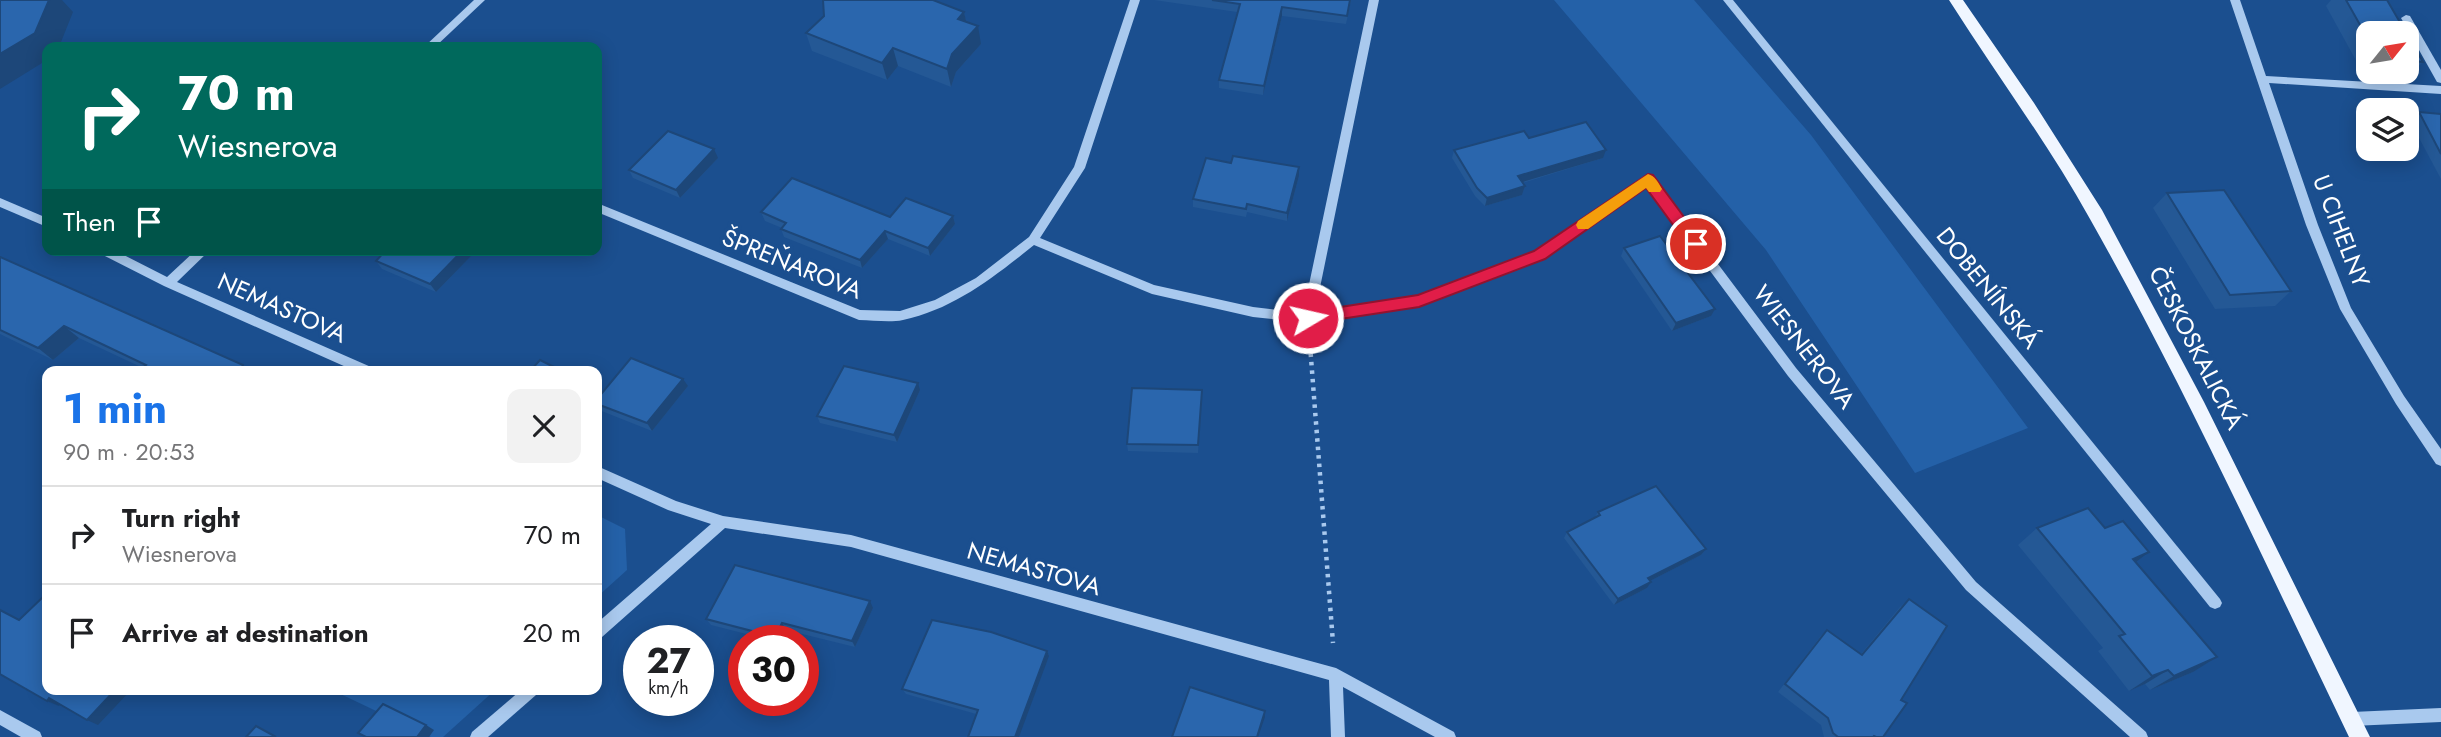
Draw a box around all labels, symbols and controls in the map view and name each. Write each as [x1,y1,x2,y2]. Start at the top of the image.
north arrow [2356,21,2418,84]
map controls [2356,21,2419,161]
text: 70 m [178,58,295,128]
icon: right [63,70,154,161]
button: layers [2356,98,2419,161]
text: Wiesnerova [178,123,338,169]
street label: U CIHELNY [2304,170,2379,293]
text: Then [63,203,116,241]
icon: arrive [130,203,168,241]
pin [1666,214,1726,274]
street label: DOBENÍNSKÁ [1928,219,2048,356]
street label: ŠPREŇAROVA [717,220,868,308]
icon: arrive [1677,225,1715,263]
street label: ČESKOSKALICKÁ [2140,260,2253,436]
street label: NEMASTOVA [212,264,352,352]
street label: WIESNEROVA [1745,277,1864,416]
position arrow [1271,281,1345,355]
text: 1 min [63,378,167,439]
button: close [507,389,581,463]
text: 90 m · 20:53 [63,435,195,469]
text: Turn right [122,499,240,537]
icon: right [63,516,101,554]
text: 70 m [524,516,581,554]
street label: NEMASTOVA [963,533,1105,604]
text: Wiesnerova [122,537,237,571]
icon: arrive [63,614,101,652]
text: Arrive at destination [122,614,369,652]
text: 20 m [523,614,581,652]
speed limit sign: 30 [728,625,819,716]
text: 27 [646,636,691,686]
text: km/h [648,675,689,701]

